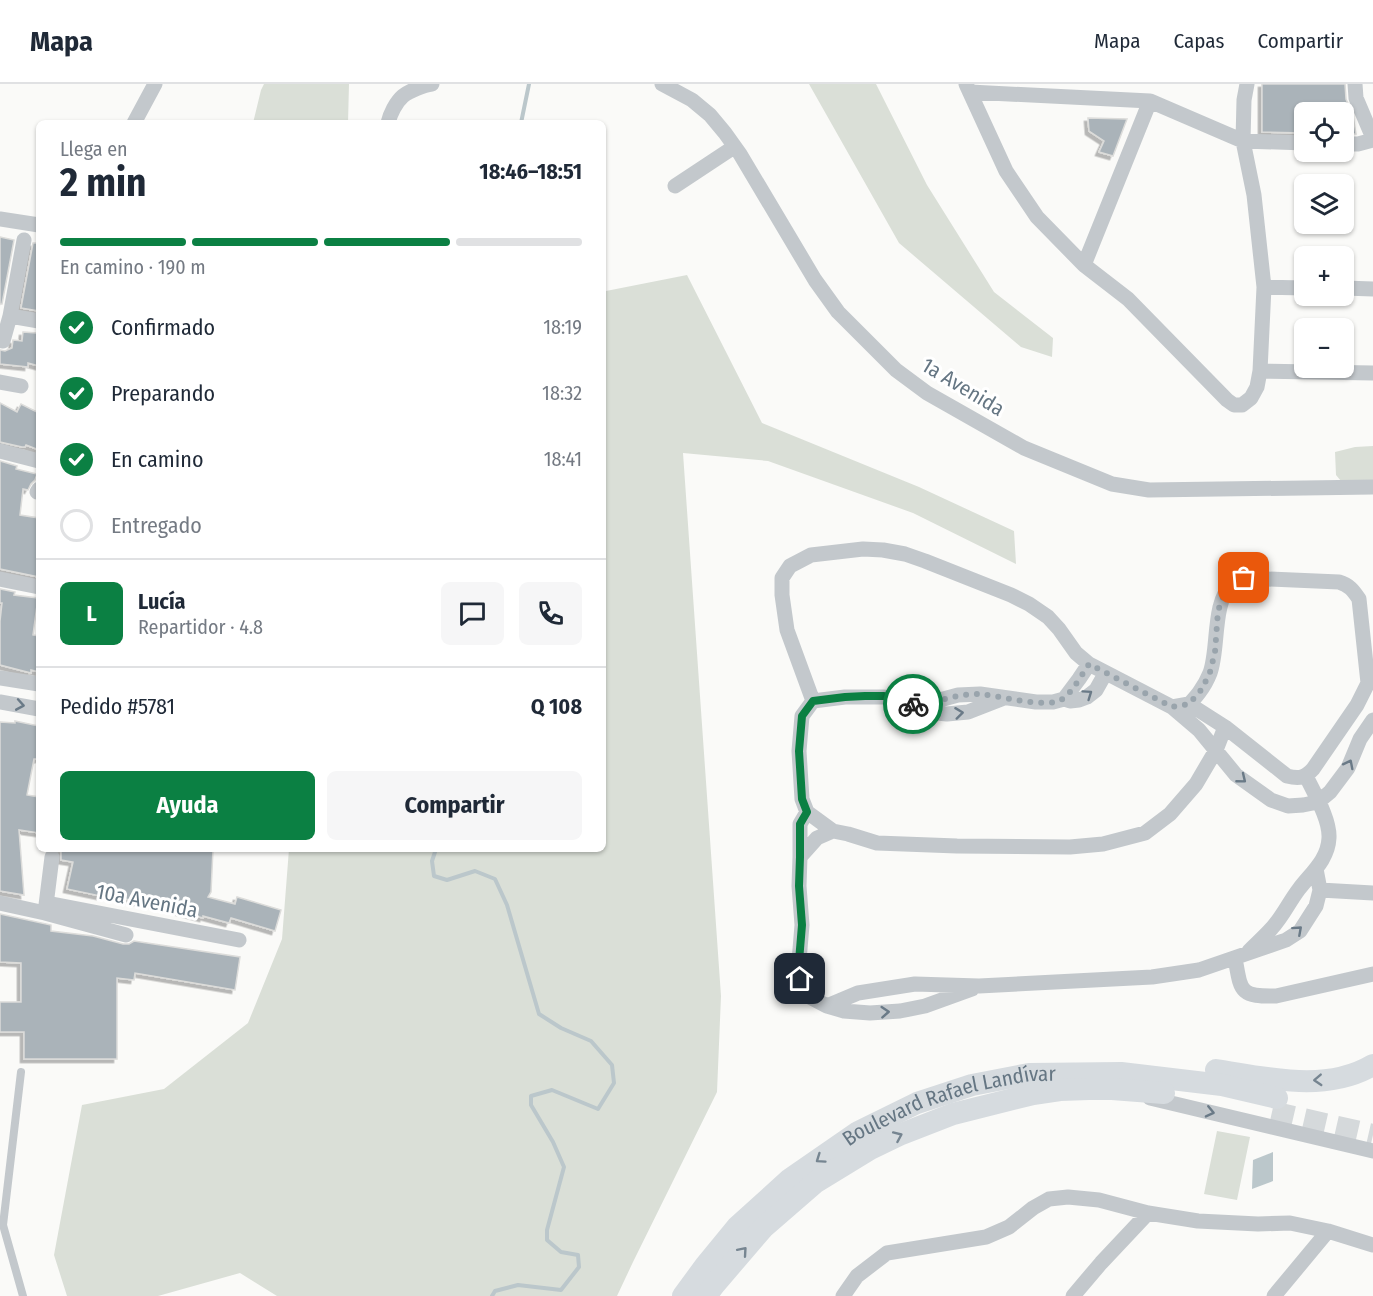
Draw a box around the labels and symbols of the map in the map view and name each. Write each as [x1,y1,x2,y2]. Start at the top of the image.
street label: 1a Avenida [917,352,1009,422]
pin [1218,552,1269,603]
courier [883,674,943,734]
one-way arrow [1082,690,1093,701]
one-way arrow [14,698,24,711]
one-way arrow [955,707,964,720]
one-way arrow [1342,759,1353,770]
one-way arrow [1235,771,1246,782]
street label: 10a Avenida [94,878,200,924]
one-way arrow [1291,926,1302,937]
pin [774,953,825,1004]
one-way arrow [880,1006,889,1019]
street label: Boulevard Rafael Landívar [837,1061,1056,1152]
one-way arrow [1313,1074,1322,1087]
one-way arrow [1205,1105,1215,1118]
one-way arrow [892,1131,903,1143]
one-way arrow [816,1151,827,1162]
one-way arrow [736,1247,747,1258]

